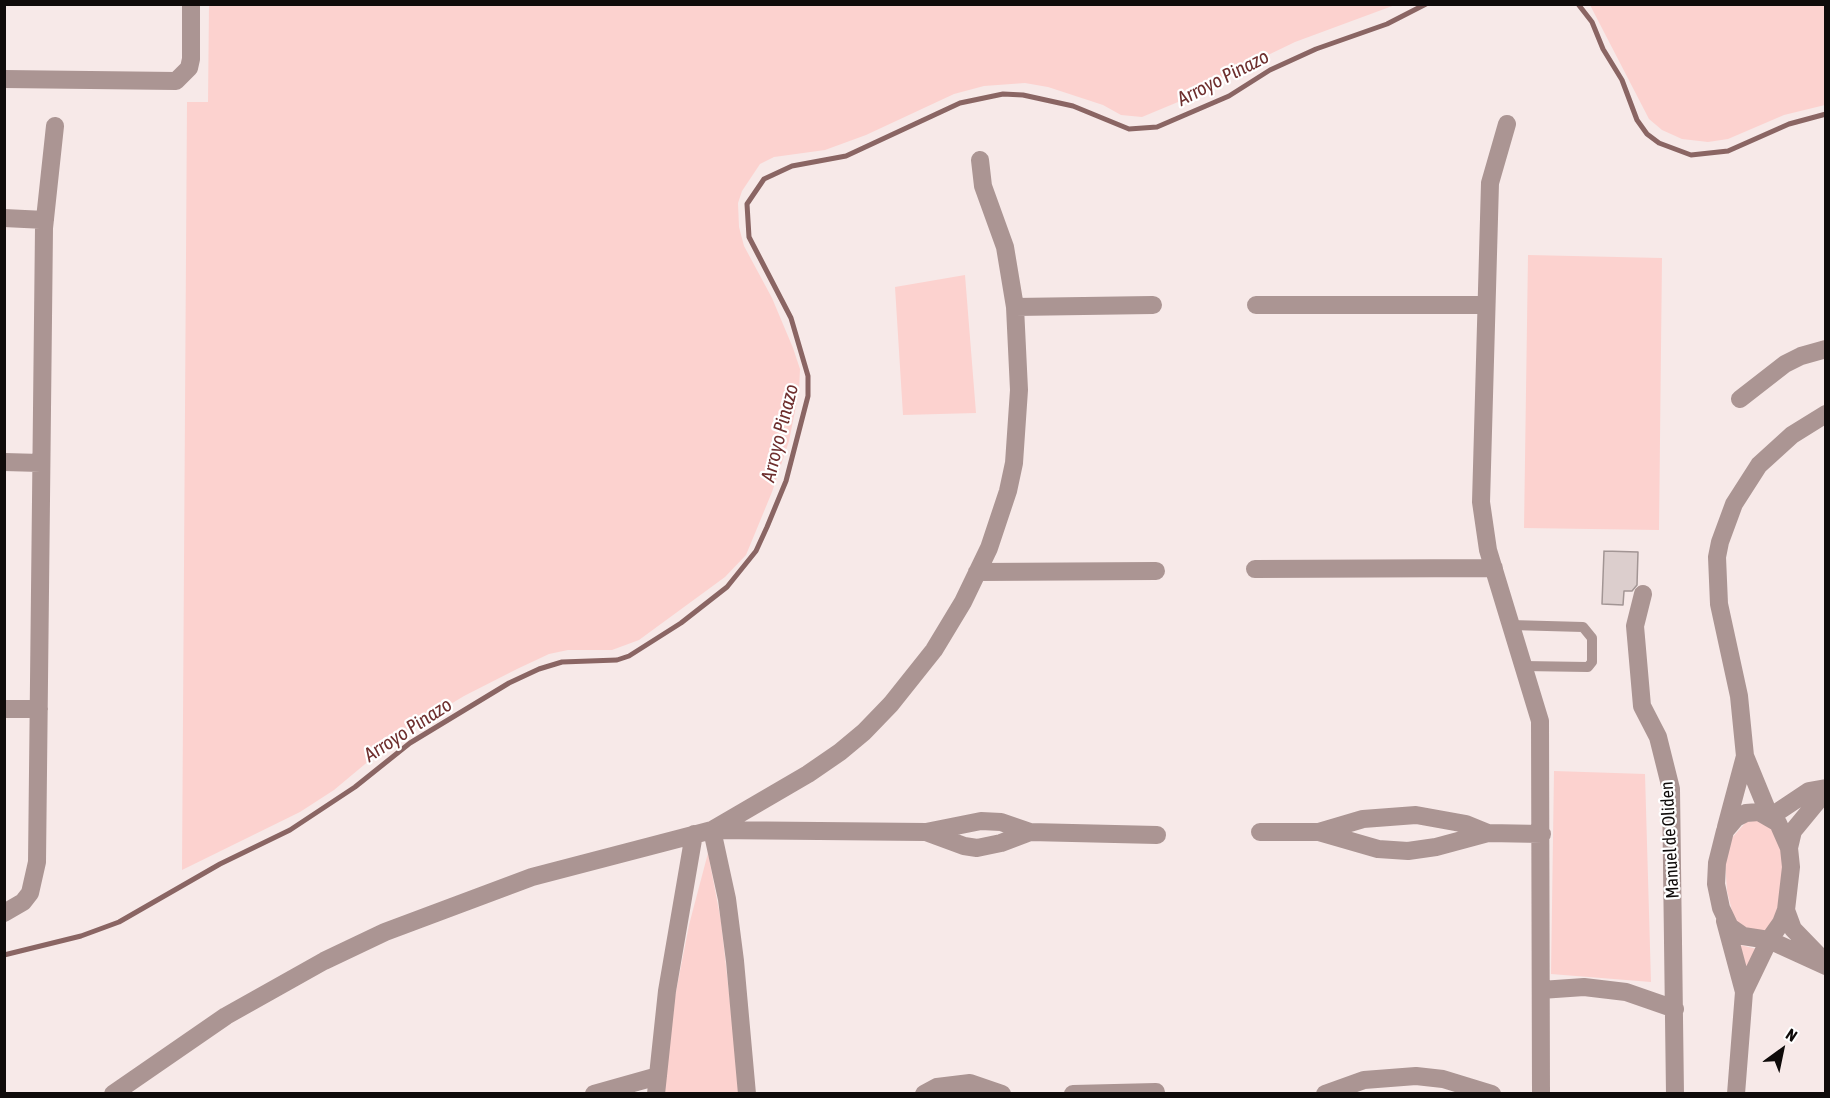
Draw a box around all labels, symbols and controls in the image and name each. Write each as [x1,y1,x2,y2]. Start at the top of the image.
water label: Arroyo Pinazo [1173,45,1273,111]
water label: Arroyo Pinazo [756,382,804,484]
water label: Arroyo Pinazo [360,693,456,767]
street label: Manuel de Oliden [1656,781,1684,899]
north arrow [1752,1020,1812,1080]
text: N [1783,1025,1801,1045]

